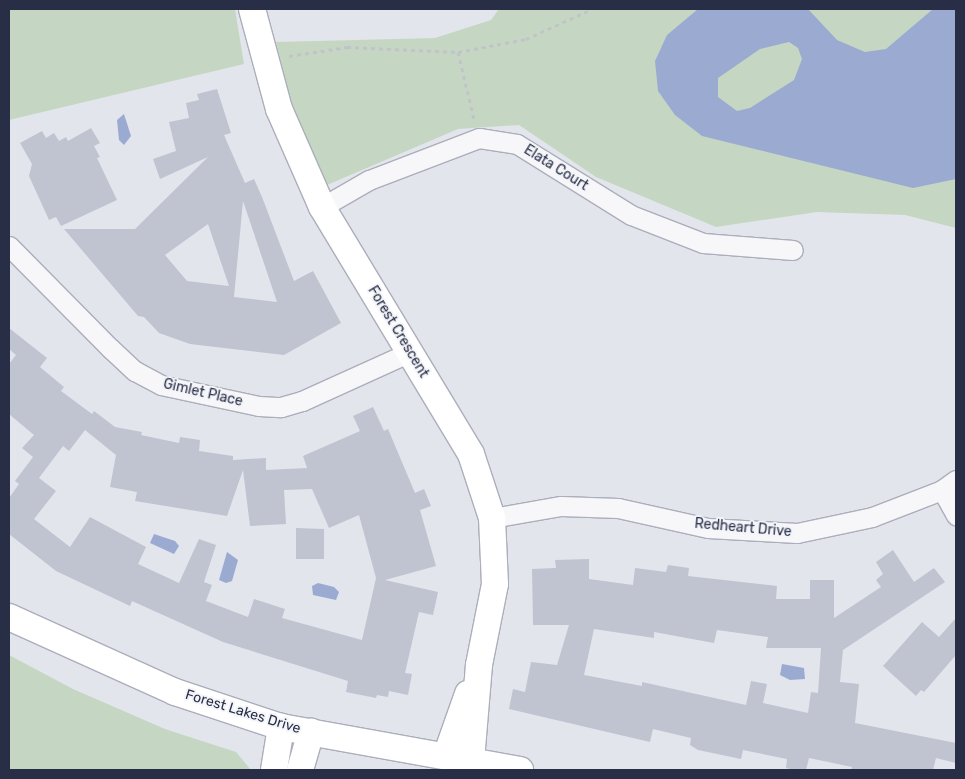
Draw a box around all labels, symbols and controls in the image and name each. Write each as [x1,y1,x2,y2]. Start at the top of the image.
street label: Elata Court [521,142,591,194]
street label: Forest Crescent [364,283,432,381]
street label: Gimlet Place [162,376,244,410]
street label: Redheart Drive [694,515,792,541]
street label: Forest Lakes Drive [183,686,303,738]

